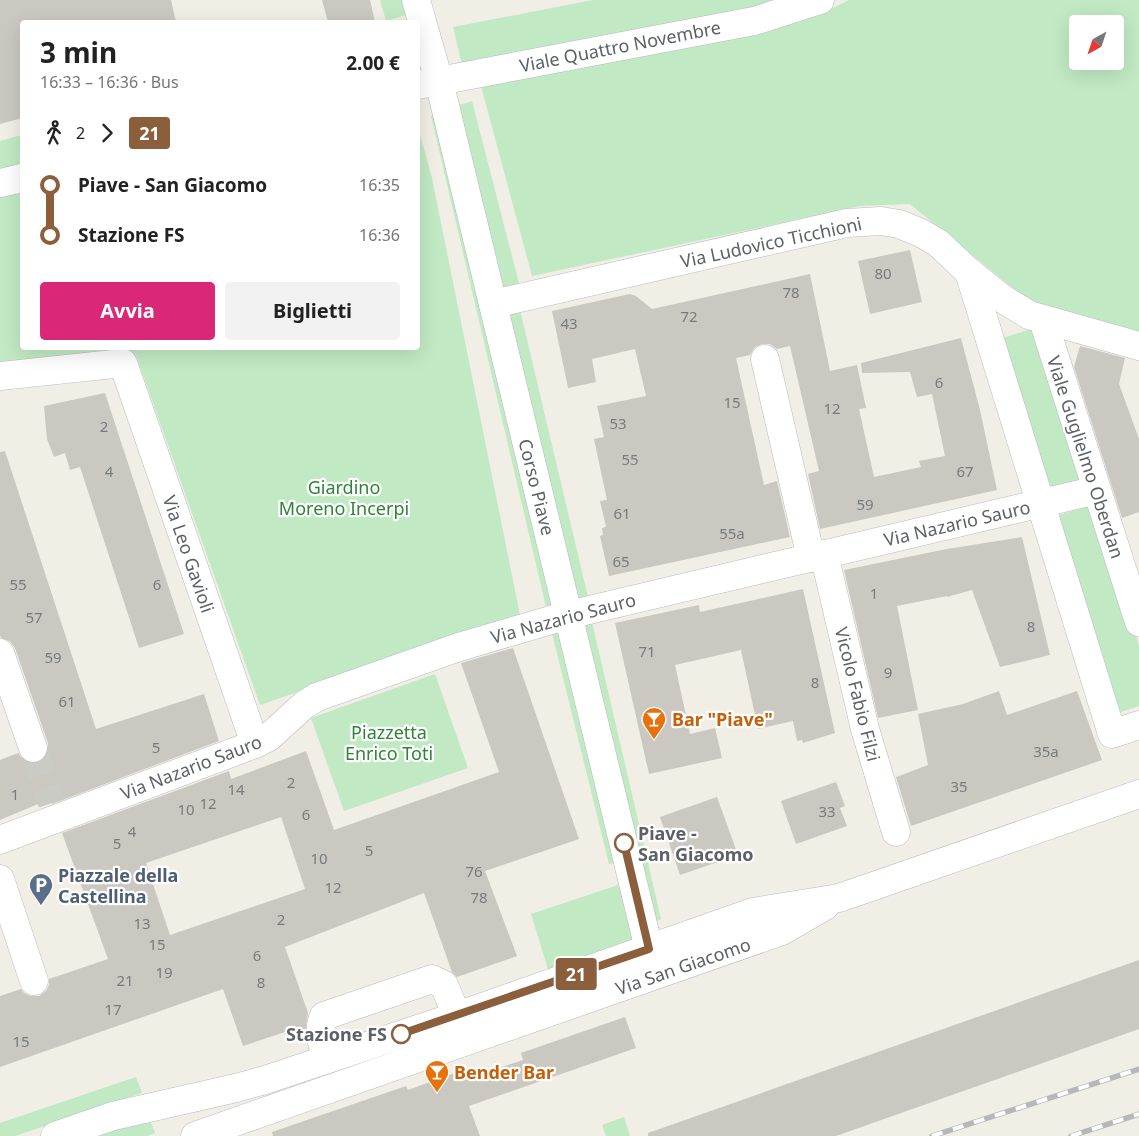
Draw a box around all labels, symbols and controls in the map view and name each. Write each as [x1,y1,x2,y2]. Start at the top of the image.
street label: Viale Quattro Novembre [517,15,723,77]
north arrow [1069,15,1124,70]
map controls [1069,15,1124,70]
text: 3 min [40,33,117,71]
text: 2.00 € [346,50,400,76]
text: 16:33 – 16:36 · Bus [40,71,179,93]
icon: walk [40,119,68,147]
icon: forward [93,119,121,147]
text: 21 [139,121,160,145]
text: 2 [76,122,85,144]
text: Piave - San Giacomo [78,172,267,198]
text: 16:35 [359,174,400,196]
street label: Via Ludovico Ticchioni [678,211,864,273]
text: Stazione FS [78,222,185,248]
text: 16:36 [359,224,400,246]
house number: 80 [874,263,892,283]
button: Avvia [40,282,215,340]
button: Biglietti [225,282,400,340]
house number: 78 [782,282,800,302]
house number: 72 [680,306,698,326]
house number: 43 [560,313,578,333]
street label: Viale Guglielmo Oberdan [1042,353,1130,561]
house number: 6 [935,372,943,392]
house number: 15 [723,392,741,412]
house number: 12 [823,398,841,418]
house number: 53 [609,413,627,433]
house number: 2 [100,416,108,436]
street label: Corso Piave [513,436,561,538]
house number: 55 [621,449,639,469]
house number: 4 [105,461,114,481]
house number: 67 [956,461,974,481]
park label: Giardino Moreno Incerpi [279,475,409,520]
street label: Via Leo Gavioli [158,492,220,616]
house number: 59 [856,494,874,514]
street label: Via Nazario Sauro [882,495,1032,551]
house number: 61 [613,503,631,523]
house number: 55a [719,523,745,543]
house number: 65 [612,551,630,571]
house number: 55 [9,574,27,594]
house number: 6 [153,574,161,594]
house number: 1 [870,583,878,603]
street label: Via Nazario Sauro [488,587,638,649]
house number: 57 [25,607,43,627]
house number: 8 [1027,616,1035,636]
street label: Vicolo Fabio Filzi [830,624,886,764]
house number: 71 [638,641,656,661]
house number: 59 [44,647,62,667]
house number: 9 [884,662,892,682]
house number: 8 [811,672,819,692]
house number: 61 [58,691,76,711]
bar icon: Bar "Piave" [641,706,667,740]
place label: Bar "Piave" [672,707,773,731]
park label: Piazzetta Enrico Toti [345,720,433,765]
street label: Via Nazario Sauro [117,729,265,805]
house number: 5 [152,737,160,757]
house number: 35a [1033,741,1059,761]
house number: 2 [287,772,295,792]
house number: 35 [950,776,968,796]
house number: 14 [227,779,245,799]
house number: 1 [11,784,19,804]
house number: 12 [199,793,217,813]
house number: 10 [177,799,195,819]
house number: 33 [818,801,836,821]
house number: 6 [302,804,310,824]
house number: 4 [128,821,137,841]
place label: Piave - San Giacomo [638,821,754,866]
house number: 5 [113,833,121,853]
marker: Piave - San Giacomo [614,833,634,853]
house number: 5 [365,840,373,860]
house number: 10 [310,848,328,868]
house number: 76 [465,861,483,881]
place label: Piazzale della Castellina [58,863,178,908]
parking icon: Piazzale della Castellina [28,872,54,906]
house number: 12 [324,877,342,897]
house number: 78 [470,887,488,907]
house number: 2 [277,909,285,929]
house number: 13 [133,913,151,933]
street label: Via San Giacomo [612,932,754,1000]
house number: 15 [148,934,166,954]
house number: 6 [253,945,261,965]
line badge: 21 [554,958,598,990]
house number: 19 [155,962,173,982]
text: 21 [566,962,586,986]
house number: 21 [116,970,134,990]
house number: 8 [257,972,265,992]
house number: 17 [104,999,122,1019]
place label: Stazione FS [286,1022,387,1046]
marker: Stazione FS [391,1024,411,1044]
house number: 15 [12,1031,30,1051]
bar icon: Bender Bar [424,1059,450,1093]
place label: Bender Bar [454,1060,554,1084]

